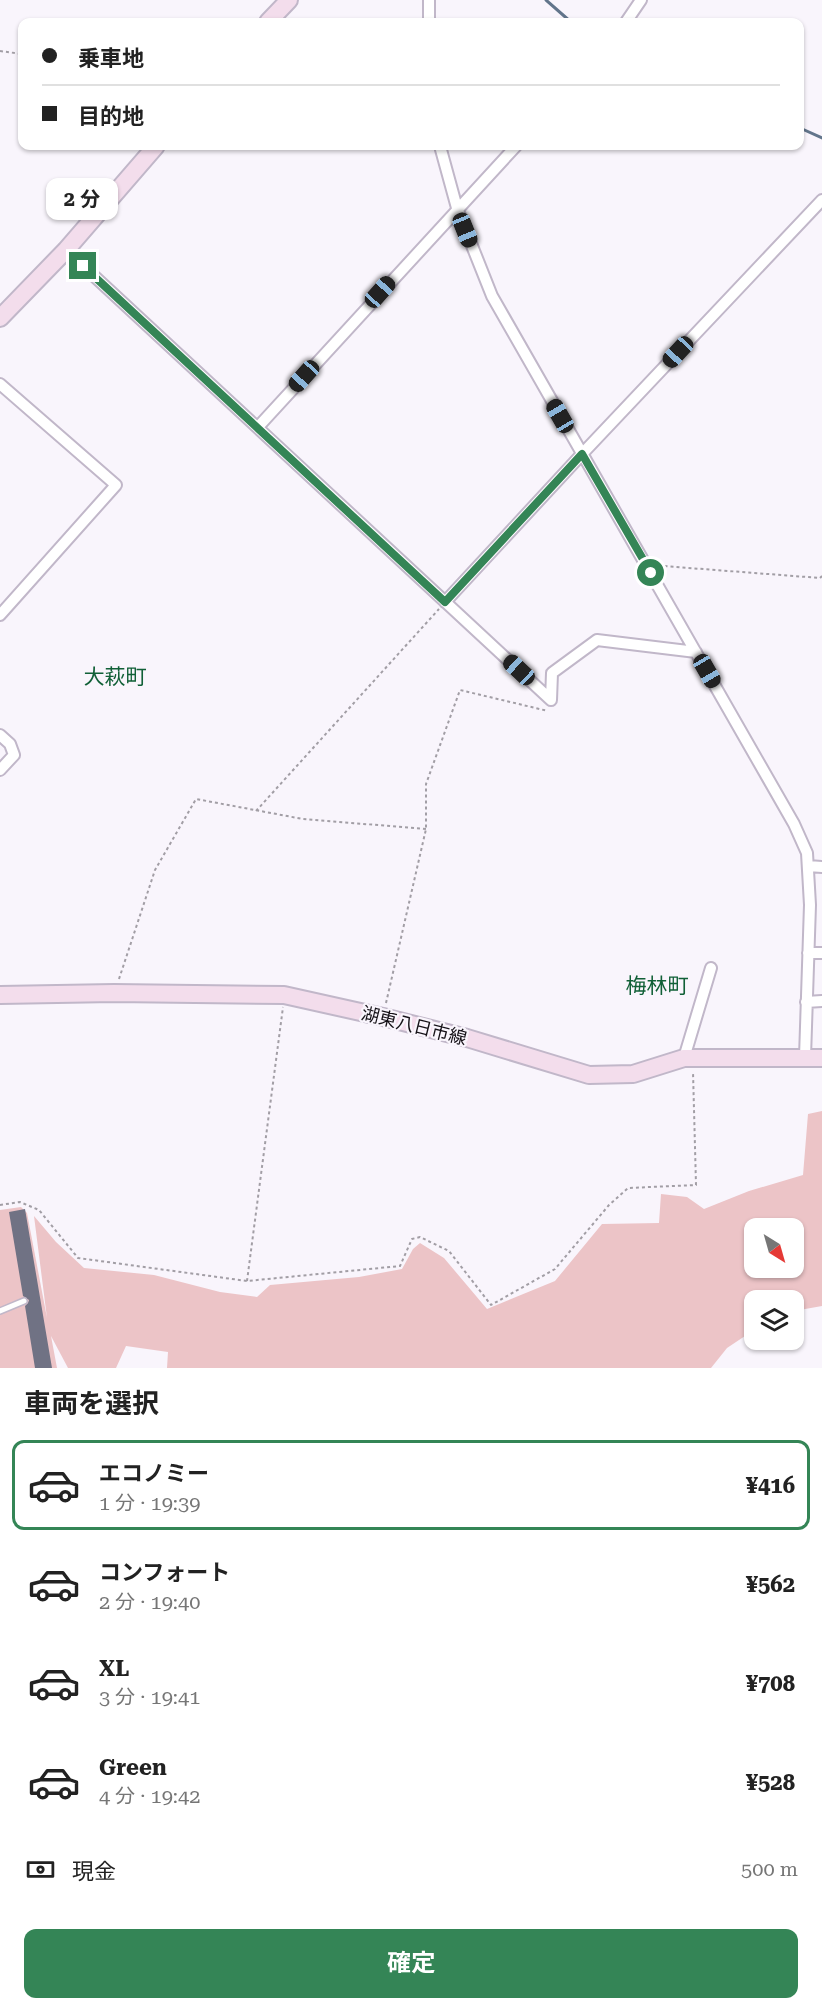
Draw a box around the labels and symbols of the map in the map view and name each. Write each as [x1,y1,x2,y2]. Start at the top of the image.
callout: 2 分 [47,179,119,221]
car [450,210,480,250]
route end [69,252,96,279]
car [361,273,399,311]
car [659,333,697,371]
car [285,357,323,395]
car [543,396,577,436]
route start [637,559,664,586]
car [500,651,538,689]
car [690,651,724,691]
district label: 大萩町 [84,665,147,689]
district label: 梅林町 [626,974,689,998]
street label: 湖東八日市線 [359,1002,469,1049]
north arrow [744,1218,804,1278]

